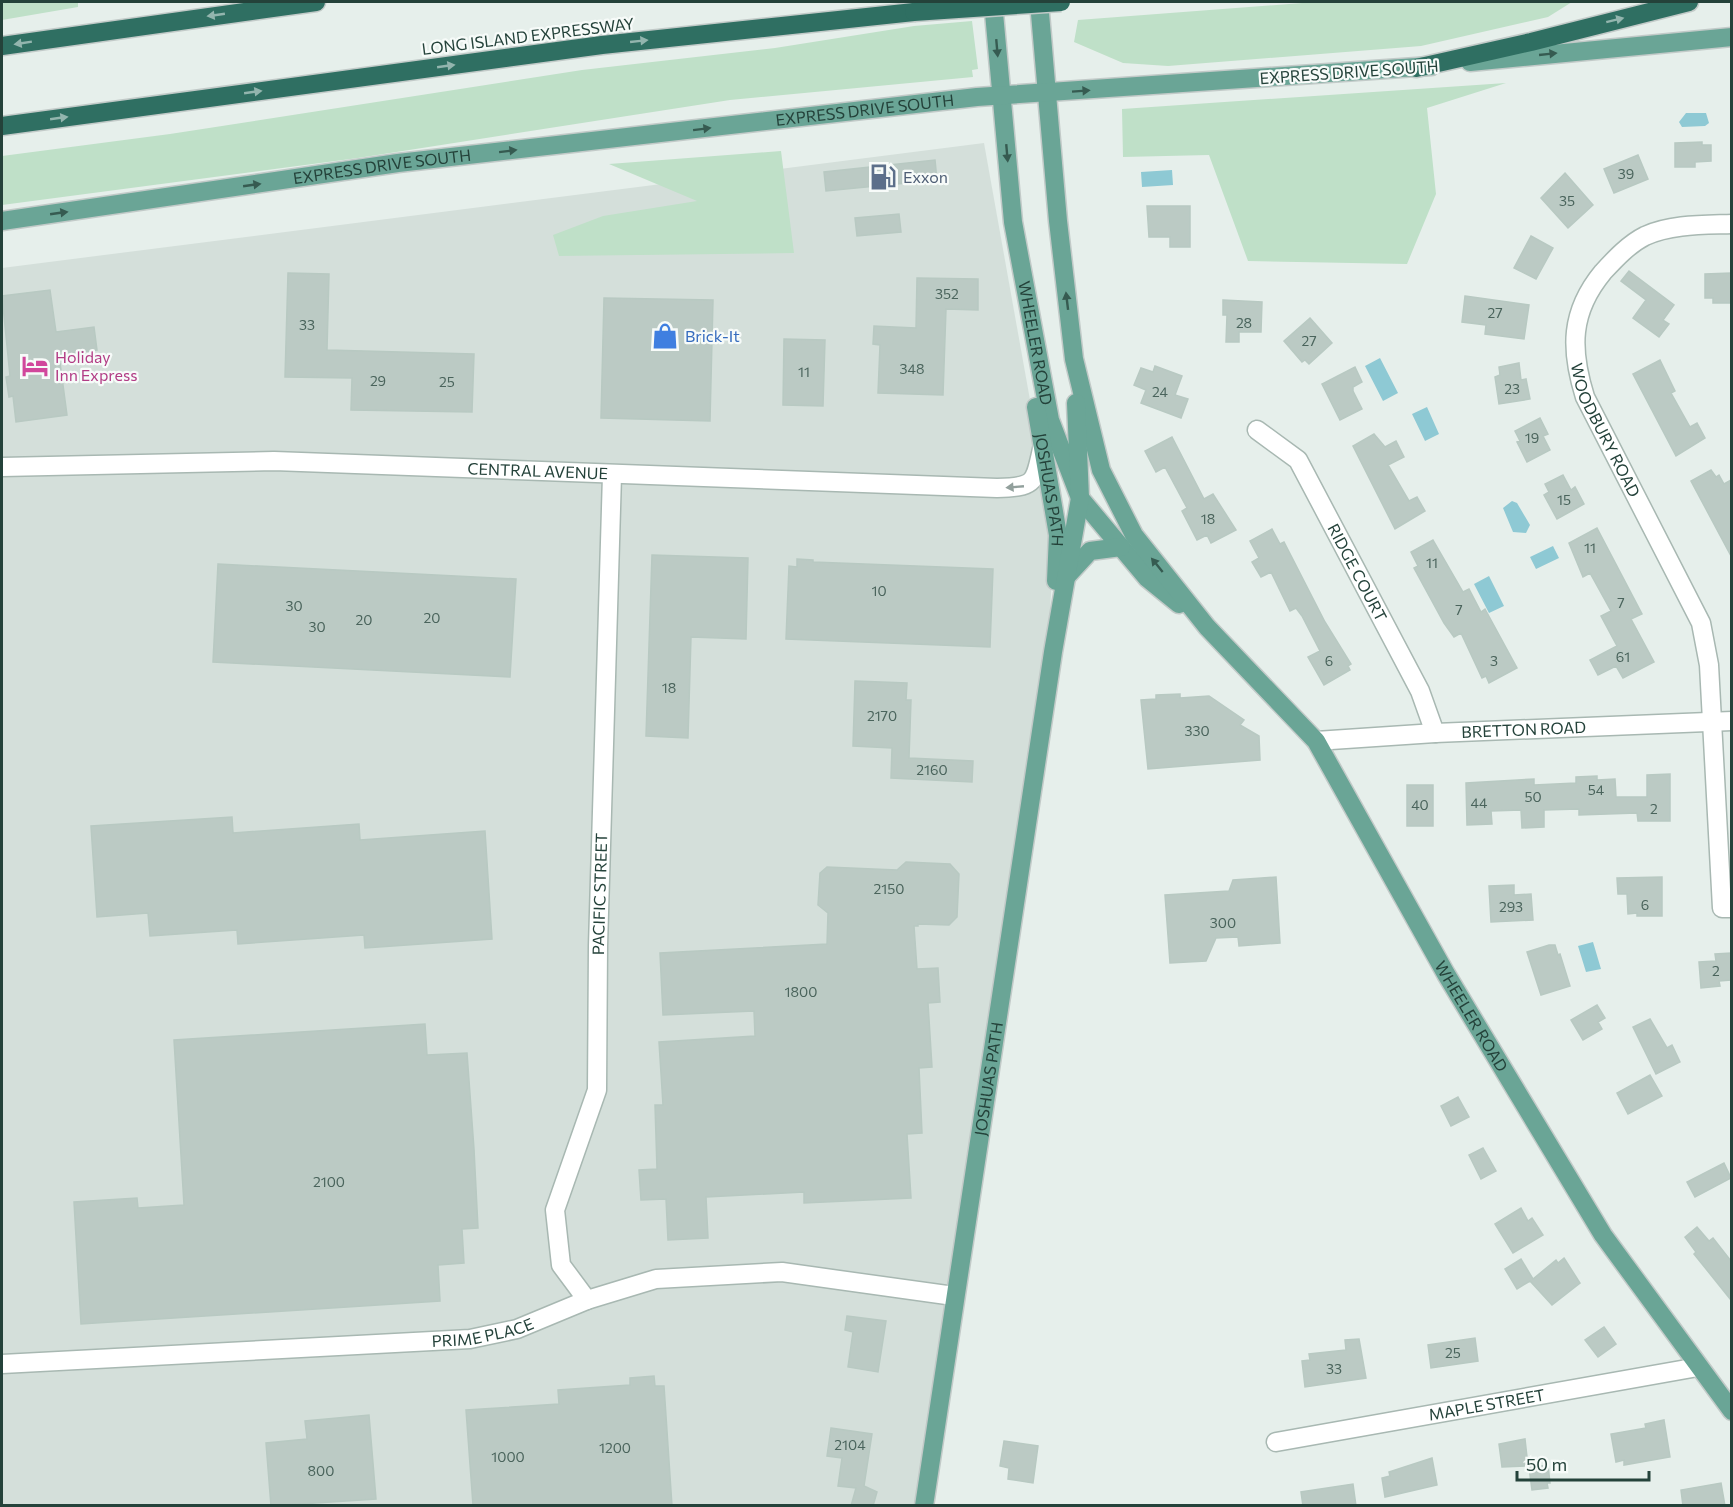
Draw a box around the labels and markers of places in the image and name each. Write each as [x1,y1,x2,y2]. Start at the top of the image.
fuel station icon: Exxon [868,162,898,192]
place label: Exxon [903,167,948,186]
shop icon: Brick-It [650,321,680,351]
place label: Brick-It [685,326,740,345]
place label: Holiday Inn Express [55,347,137,384]
hotel icon: Holiday Inn Express [20,351,50,381]

